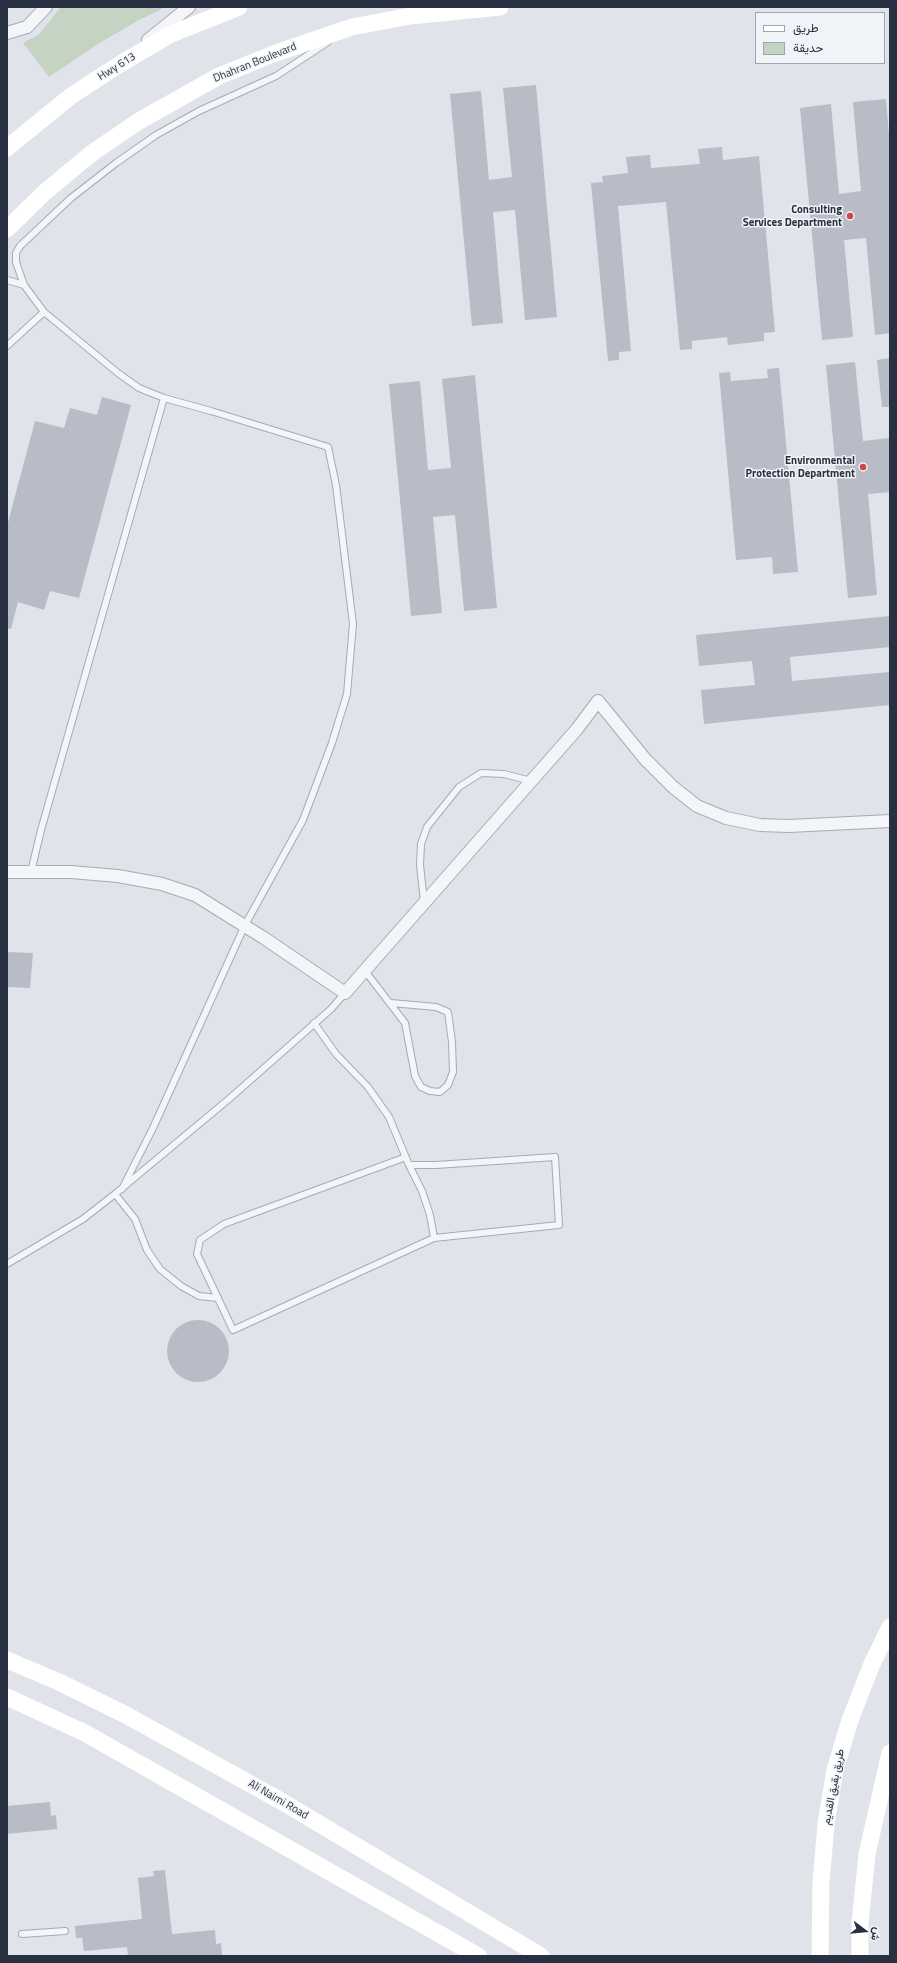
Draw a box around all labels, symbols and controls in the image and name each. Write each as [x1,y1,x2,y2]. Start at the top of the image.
legend [755,12,885,64]
text: طريق [793,18,818,37]
text: حديقة [793,38,823,57]
street label: Dhahran Boulevard [211,40,299,86]
street label: Hwy 613 [96,50,138,84]
place label: Consulting Services Department [743,203,842,229]
marker: Consulting Services Department [845,211,855,221]
place label: Environmental Protection Department [746,454,855,480]
marker: Environmental Protection Department [858,462,868,472]
street label: طريق بقيق القديم [820,1748,848,1826]
street label: Ali Naimi Road [246,1778,310,1822]
north arrow [845,1911,885,1951]
text: ش [867,1926,886,1943]

